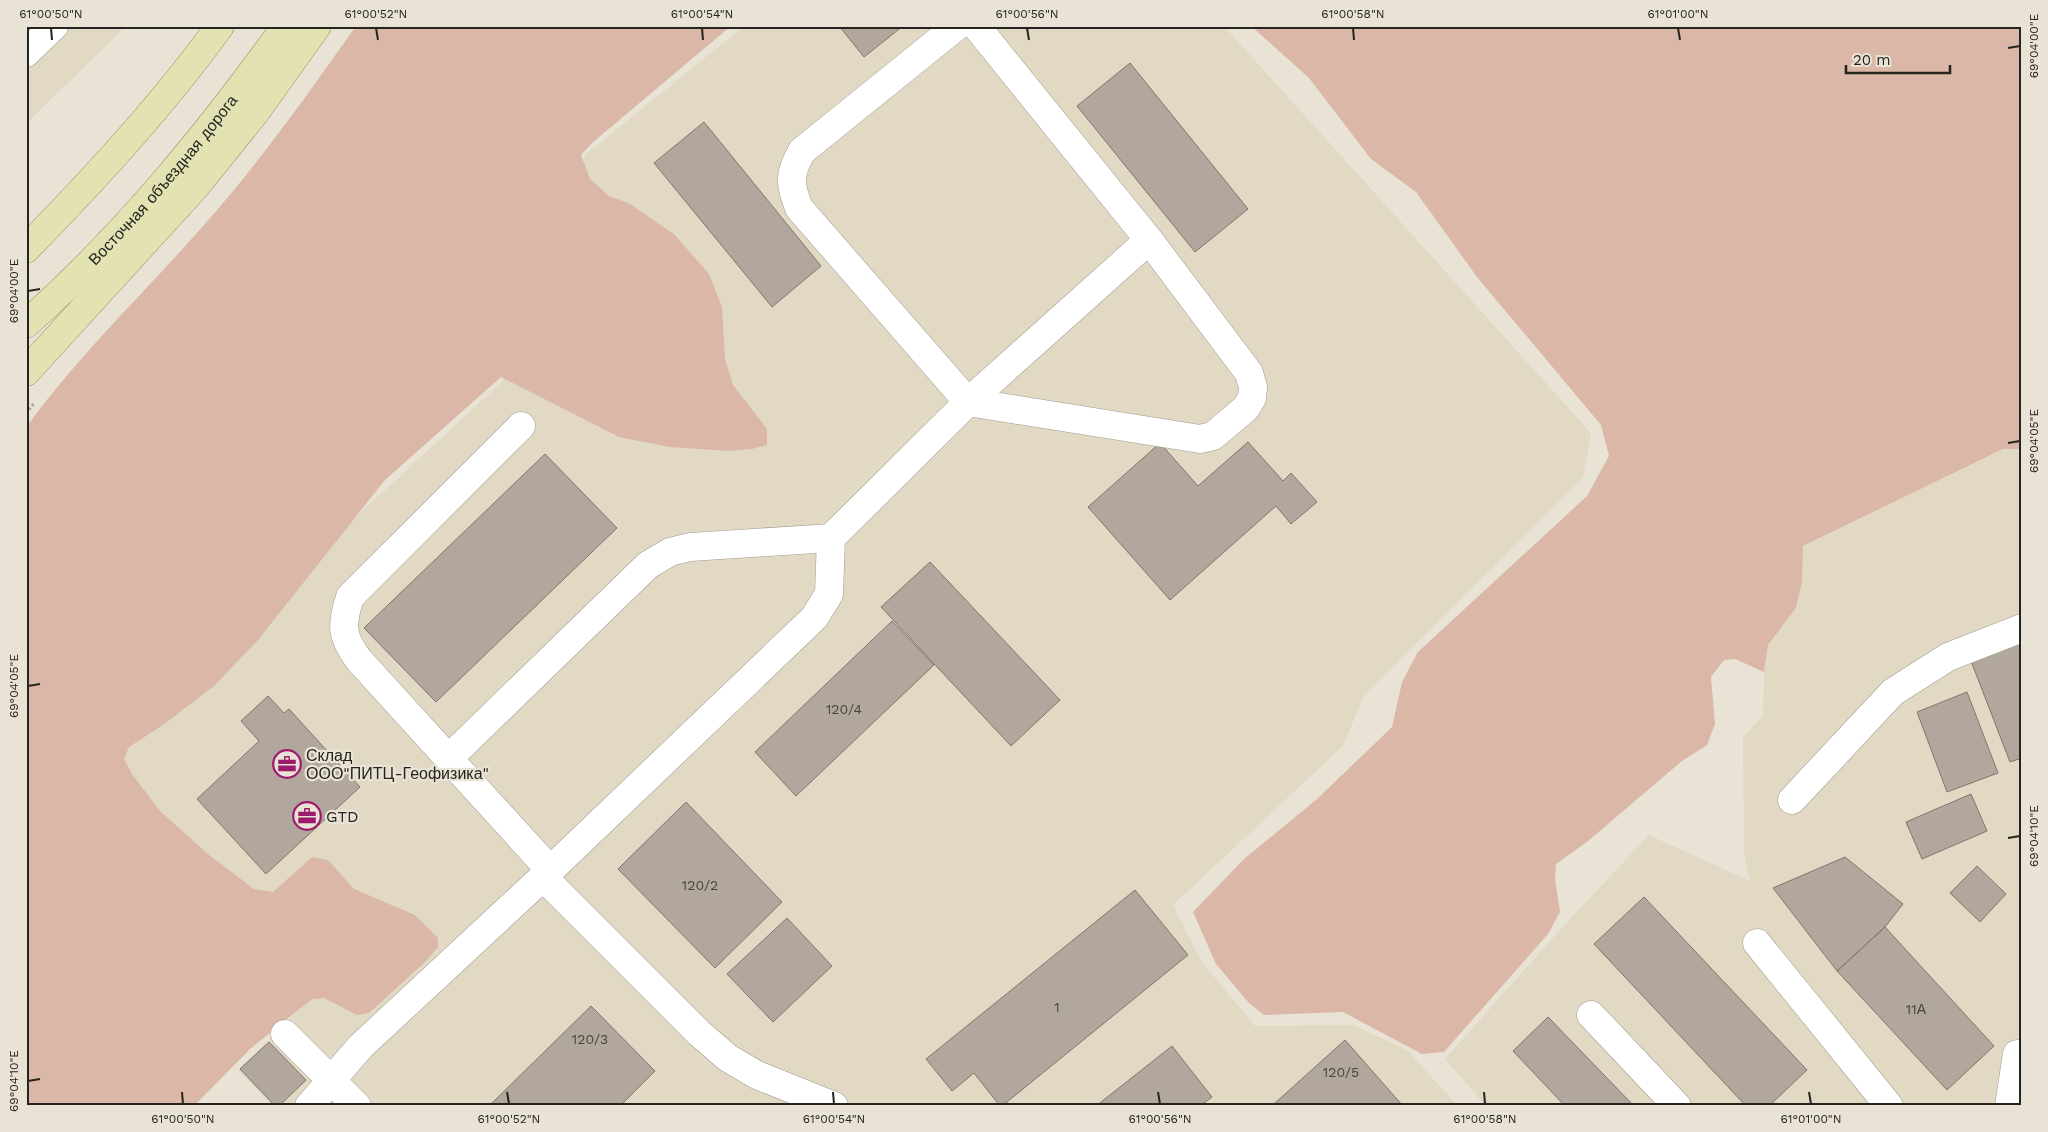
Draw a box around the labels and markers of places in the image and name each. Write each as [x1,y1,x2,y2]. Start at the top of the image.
place label: Склад ООО"ПИТЦ-Геофизика" [306,746,489,783]
office icon: Склад ООО"ПИТЦ-Геофизика" [272,749,302,779]
office icon: GTD [292,801,322,831]
place label: GTD [326,807,359,826]

